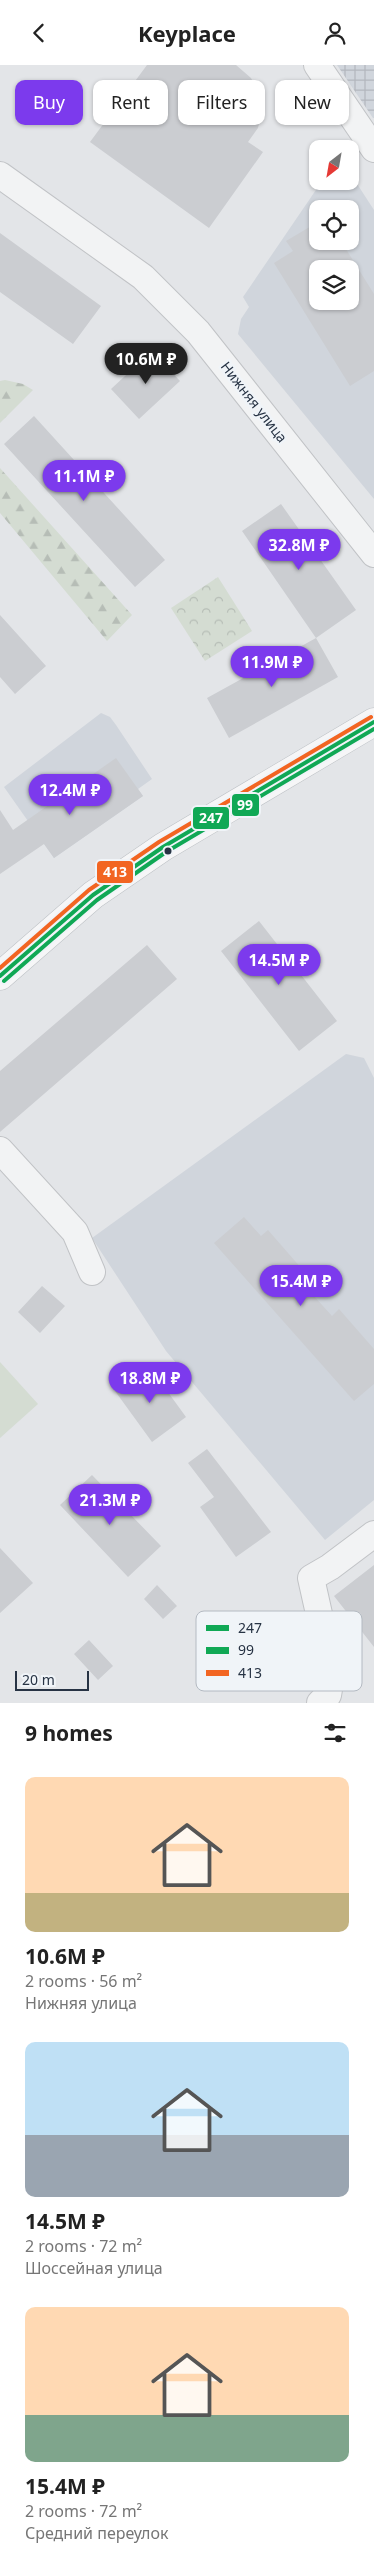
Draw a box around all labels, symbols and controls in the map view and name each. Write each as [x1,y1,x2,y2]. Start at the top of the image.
text: Keyplace [138,18,236,48]
icon: back [25,19,53,47]
icon: person [321,19,349,47]
chip: Buy [15,80,83,125]
chip: Rent [93,80,168,125]
chip: Filters [178,80,265,125]
chip: New [275,80,349,125]
north arrow [309,140,359,190]
map controls [309,140,359,310]
button: locate [309,200,359,250]
button: layers [309,260,359,310]
pin: 10.6M ₽ [100,343,192,385]
text: 10.6M ₽ [116,348,176,370]
street label: Нижняя улица [217,357,292,446]
pin: 11.1M ₽ [38,459,130,502]
text: 11.1M ₽ [54,465,114,487]
pin: 32.8M ₽ [253,529,345,571]
text: 32.8M ₽ [269,534,329,556]
pin: 11.9M ₽ [226,645,318,688]
text: 11.9M ₽ [242,651,302,673]
pin: 12.4M ₽ [24,773,116,816]
text: 12.4M ₽ [40,779,100,801]
line badge: 99 [231,793,260,817]
text: 99 [237,795,253,814]
line badge: 247 [192,806,230,830]
text: 247 [199,808,223,827]
unlabelled marker [163,846,173,856]
line badge: 413 [96,860,134,884]
text: 413 [103,862,127,881]
pin: 14.5M ₽ [233,943,325,986]
text: 14.5M ₽ [249,949,309,971]
pin: 15.4M ₽ [255,1265,347,1307]
text: 15.4M ₽ [271,1270,331,1292]
pin: 18.8M ₽ [104,1361,196,1404]
text: 18.8M ₽ [120,1367,180,1389]
pin: 21.3M ₽ [64,1483,156,1526]
text: 21.3M ₽ [80,1489,140,1511]
legend [196,1611,362,1691]
text: 247 [238,1618,262,1637]
text: 99 [238,1640,254,1659]
text: 413 [238,1663,262,1682]
scale bar [15,1668,89,1691]
text: 20 m [22,1670,55,1689]
text: 9 homes [25,1719,113,1747]
icon: filters [321,1719,349,1747]
icon: home [142,1810,232,1900]
text: 10.6M ₽ [25,1942,105,1970]
text: 2 rooms · 56 m² [25,1970,142,1992]
text: Нижняя улица [25,1992,137,2014]
icon: home [142,2075,232,2165]
text: 14.5M ₽ [25,2207,105,2235]
text: 2 rooms · 72 m² [25,2235,142,2257]
text: Шоссейная улица [25,2257,163,2279]
icon: home [142,2340,232,2430]
text: 15.4M ₽ [25,2472,105,2500]
text: 2 rooms · 72 m² [25,2500,142,2522]
text: Средний переулок [25,2522,169,2544]

